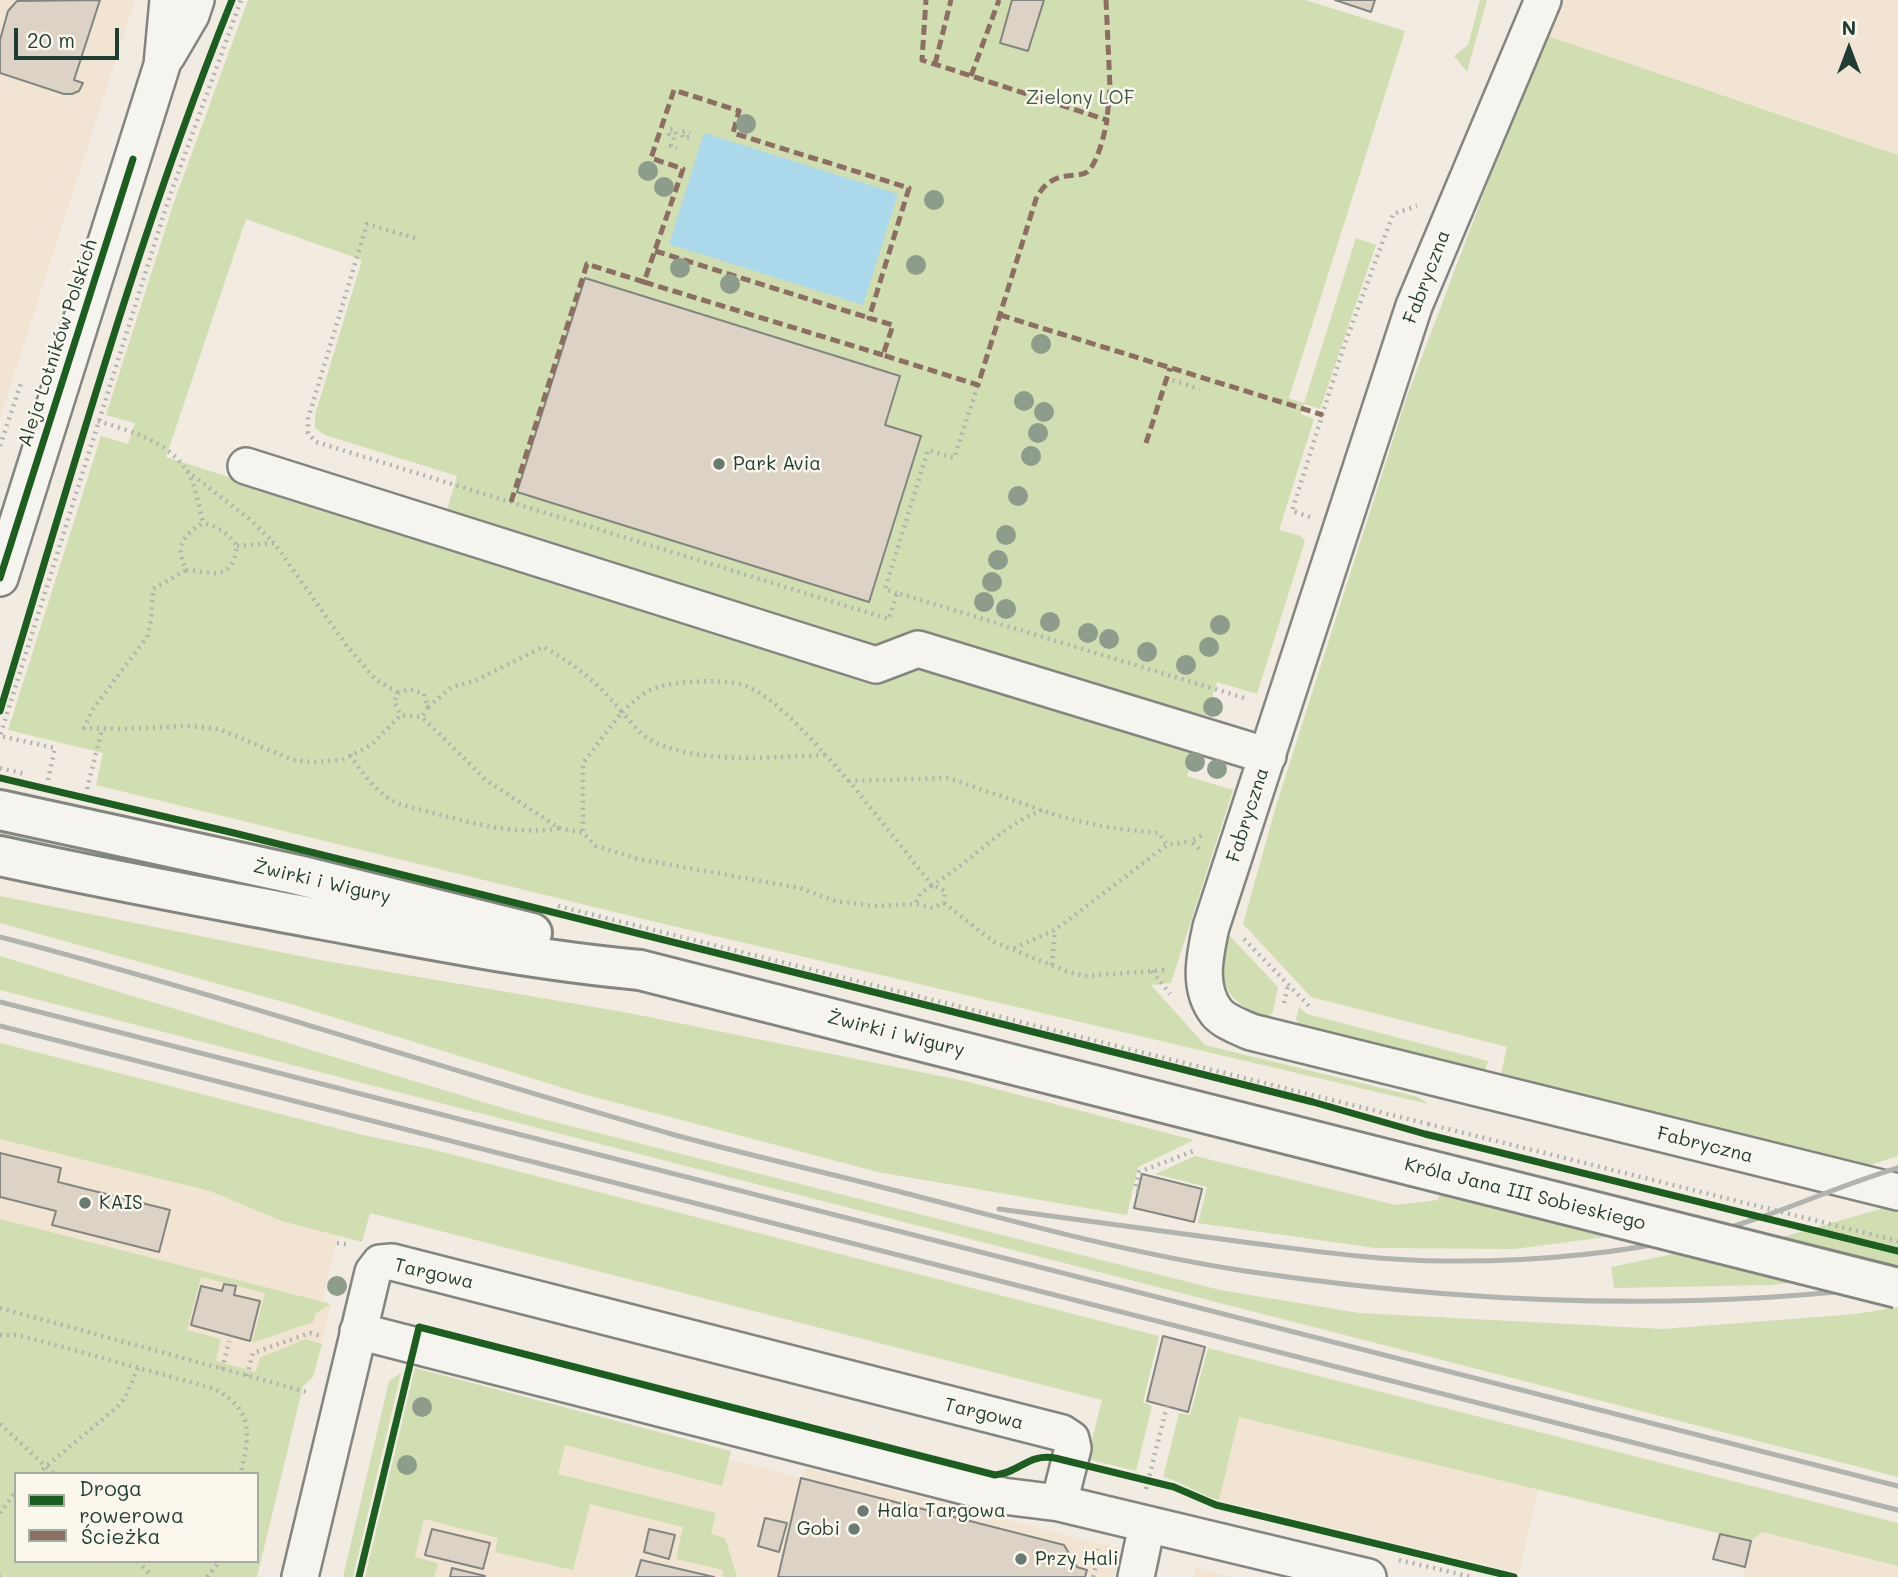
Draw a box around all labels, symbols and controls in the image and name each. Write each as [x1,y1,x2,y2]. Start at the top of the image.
scale bar [18,14,122,58]
north arrow [1814,14,1884,84]
text: N [1842,15,1856,40]
text: 20 m [27,26,75,53]
park label: Zielony LOF [1026,87,1134,109]
street label: Fabryczna [1399,227,1455,327]
street label: Aleja Lotników Polskich [14,236,102,450]
place label: Park Avia [733,453,821,475]
marker: Park Avia [711,456,727,472]
street label: Fabryczna [1222,765,1274,865]
street label: Żwirki i Wigury [251,855,393,909]
street label: Żwirki i Wigury [825,1006,967,1062]
street label: Fabryczna [1655,1122,1755,1168]
street label: Króla Jana III Sobieskiego [1402,1153,1648,1235]
place label: KAIS [99,1192,143,1214]
marker: KAIS [77,1195,93,1211]
street label: Targowa [392,1254,476,1294]
street label: Targowa [942,1393,1026,1435]
legend [14,1472,259,1563]
text: Droga rowerowa [79,1474,184,1528]
place label: Hala Targowa [877,1500,1006,1522]
marker: Hala Targowa [855,1503,871,1519]
place label: Gobi [797,1518,840,1540]
marker: Gobi [846,1521,862,1537]
text: Ścieżka [81,1522,161,1549]
place label: Przy Hali [1035,1548,1119,1570]
marker: Przy Hali [1013,1551,1029,1567]

